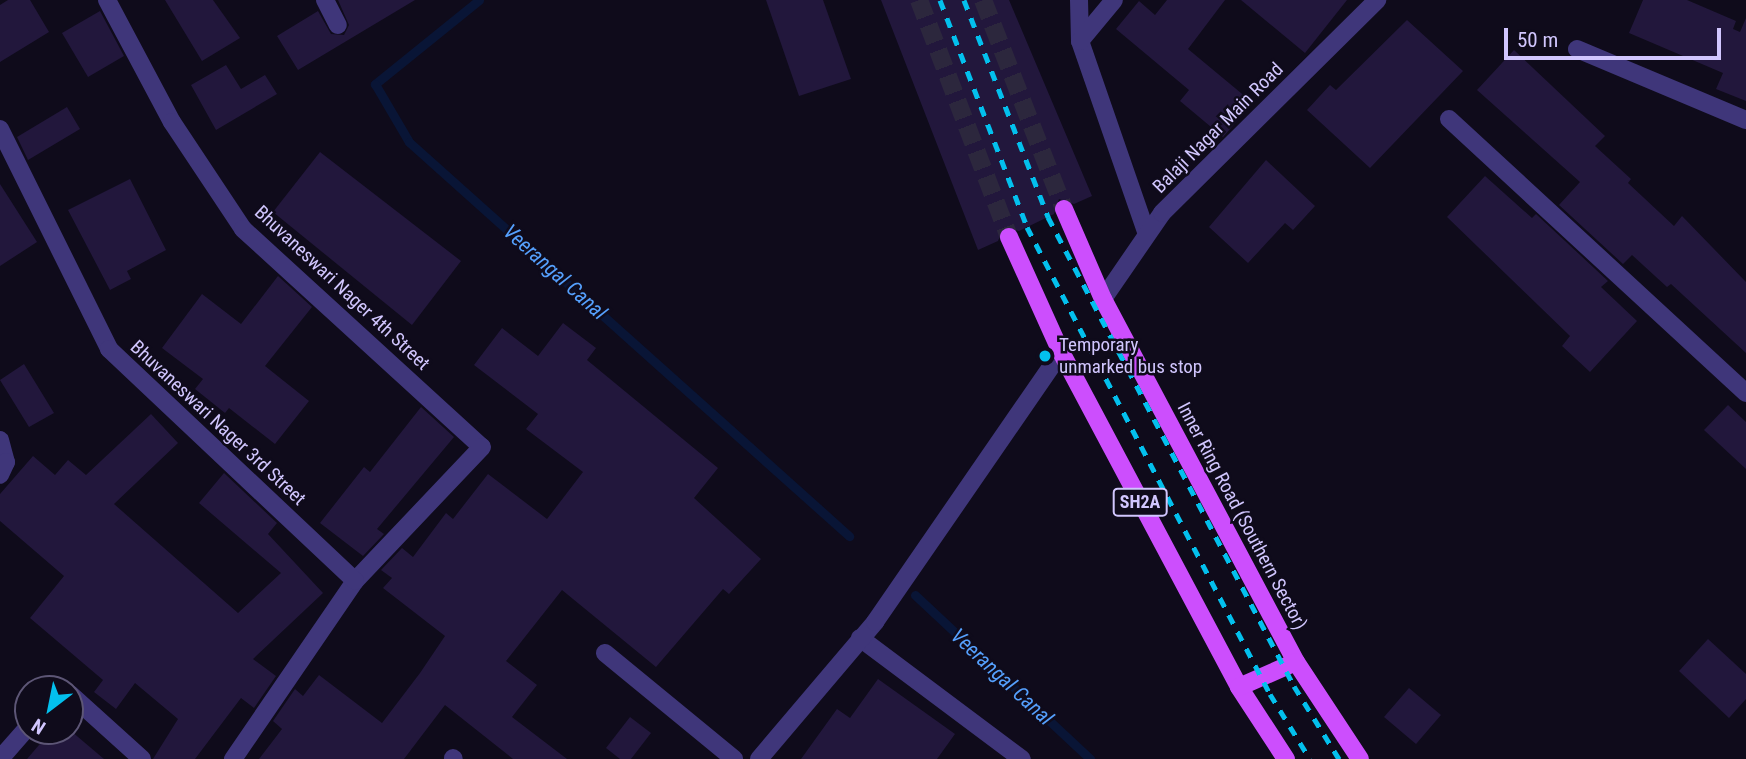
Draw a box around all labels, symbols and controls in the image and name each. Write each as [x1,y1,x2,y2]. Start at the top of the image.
scale bar [1508,14,1725,58]
text: 50 m [1517,28,1558,52]
street label: Balaji Nagar Main Road [1148,58,1288,198]
street label: Bhuvaneswari Nager 4th Street [250,201,434,375]
water label: Veerangal Canal [498,219,612,325]
place label: Temporary unmarked bus stop [1059,334,1202,378]
street label: Bhuvaneswari Nager 3rd Street [126,336,310,510]
marker: Temporary unmarked bus stop [1037,348,1053,364]
street label: Inner Ring Road (Southern Sector) [1172,398,1312,634]
road number: SH2A [1112,488,1168,516]
water label: Veerangal Canal [946,623,1058,731]
north arrow [14,675,84,745]
text: N [28,714,50,739]

